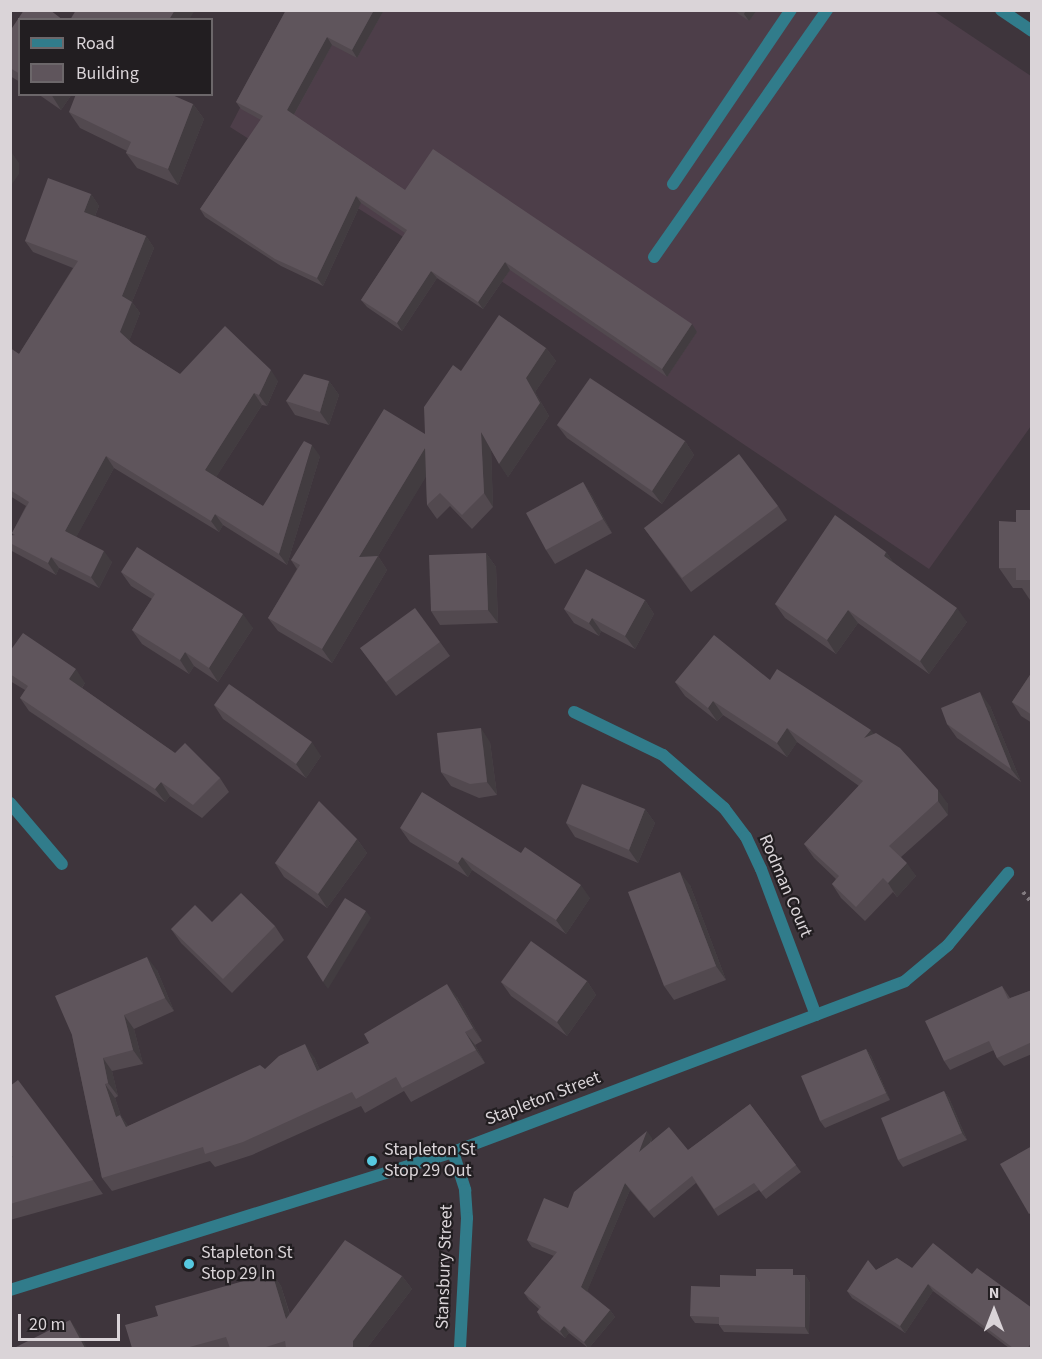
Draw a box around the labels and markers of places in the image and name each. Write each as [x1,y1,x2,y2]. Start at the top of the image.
place label: Stapleton St Stop 29 Out [384,1140,476,1182]
marker: Stapleton St Stop 29 Out [365,1154,379,1168]
place label: Stapleton St Stop 29 In [201,1243,293,1286]
marker: Stapleton St Stop 29 In [182,1257,196,1271]

